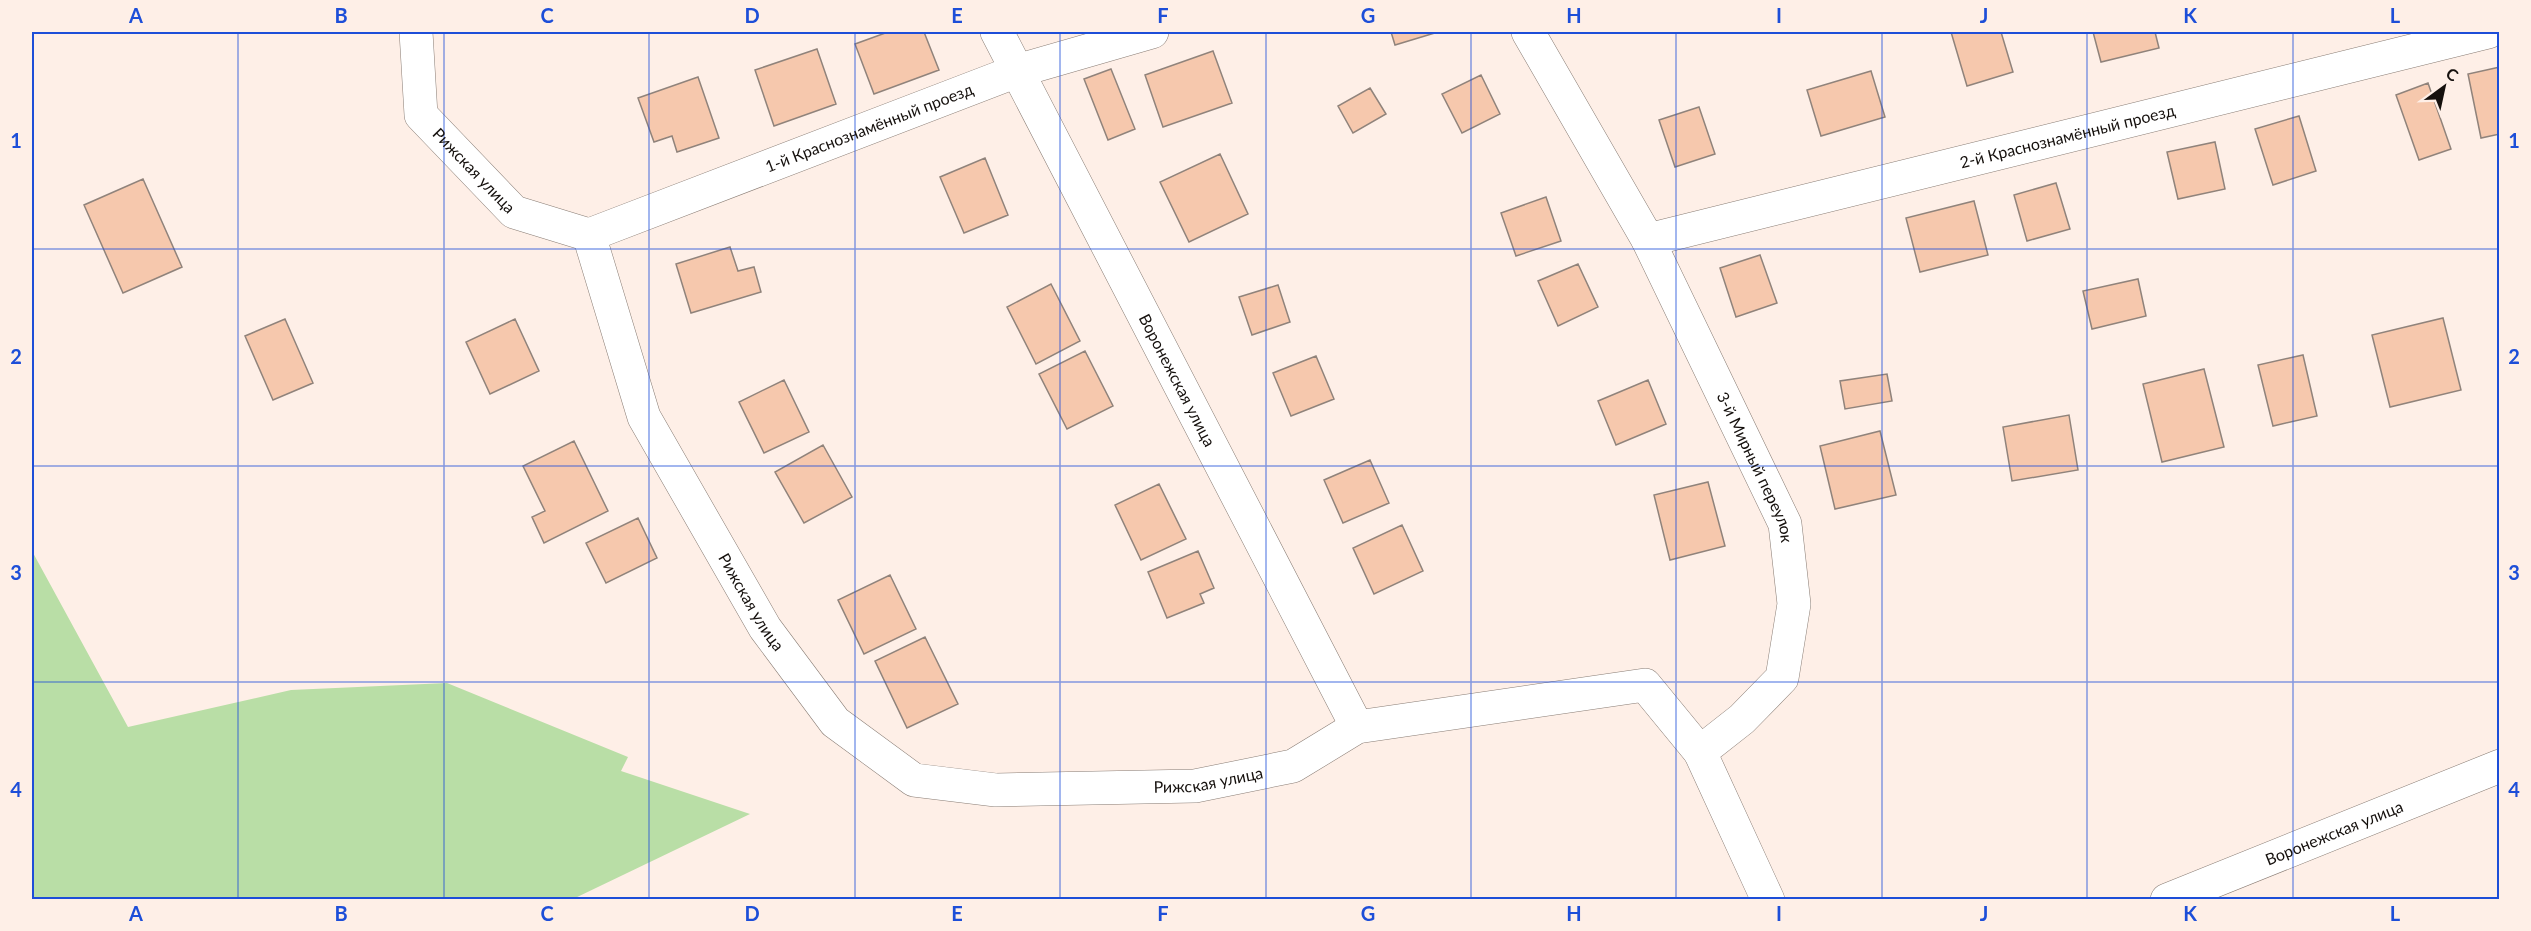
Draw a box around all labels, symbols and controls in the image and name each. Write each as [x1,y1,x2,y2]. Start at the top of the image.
text: A [128,3,143,27]
text: B [334,3,348,27]
text: C [540,3,554,27]
text: D [744,3,760,27]
text: E [951,3,963,27]
text: F [1157,3,1169,27]
text: G [1361,3,1375,27]
text: H [1566,3,1582,27]
text: I [1776,3,1782,27]
text: J [1980,3,1988,27]
text: K [2183,3,2197,27]
text: L [2390,3,2401,27]
north arrow [2414,57,2474,117]
text: С [2443,63,2462,85]
street label: 1-й Краснознамённый проезд [762,79,976,176]
street label: 2-й Краснознамённый проезд [1958,100,2177,171]
street label: Рижская улица [429,124,520,217]
text: 1 [10,128,22,152]
text: 1 [2508,128,2520,152]
street label: Воронежская улица [1136,310,1220,449]
text: 2 [10,344,22,368]
text: 2 [2508,344,2520,368]
street label: 3-й Мирный переулок [1714,389,1797,544]
street label: Рижская улица [715,550,789,654]
text: 3 [10,560,22,584]
text: 3 [2508,560,2520,584]
street label: Рижская улица [1153,762,1265,796]
text: 4 [10,777,22,801]
text: 4 [2508,777,2520,801]
street label: Воронежская улица [2262,796,2405,869]
text: A [128,901,143,925]
text: B [334,901,348,925]
text: C [540,901,554,925]
text: D [744,901,760,925]
text: E [951,901,963,925]
text: F [1157,901,1169,925]
text: G [1361,901,1375,925]
text: H [1566,901,1582,925]
text: I [1776,901,1782,925]
text: J [1980,901,1988,925]
text: K [2183,901,2197,925]
text: L [2390,901,2401,925]

